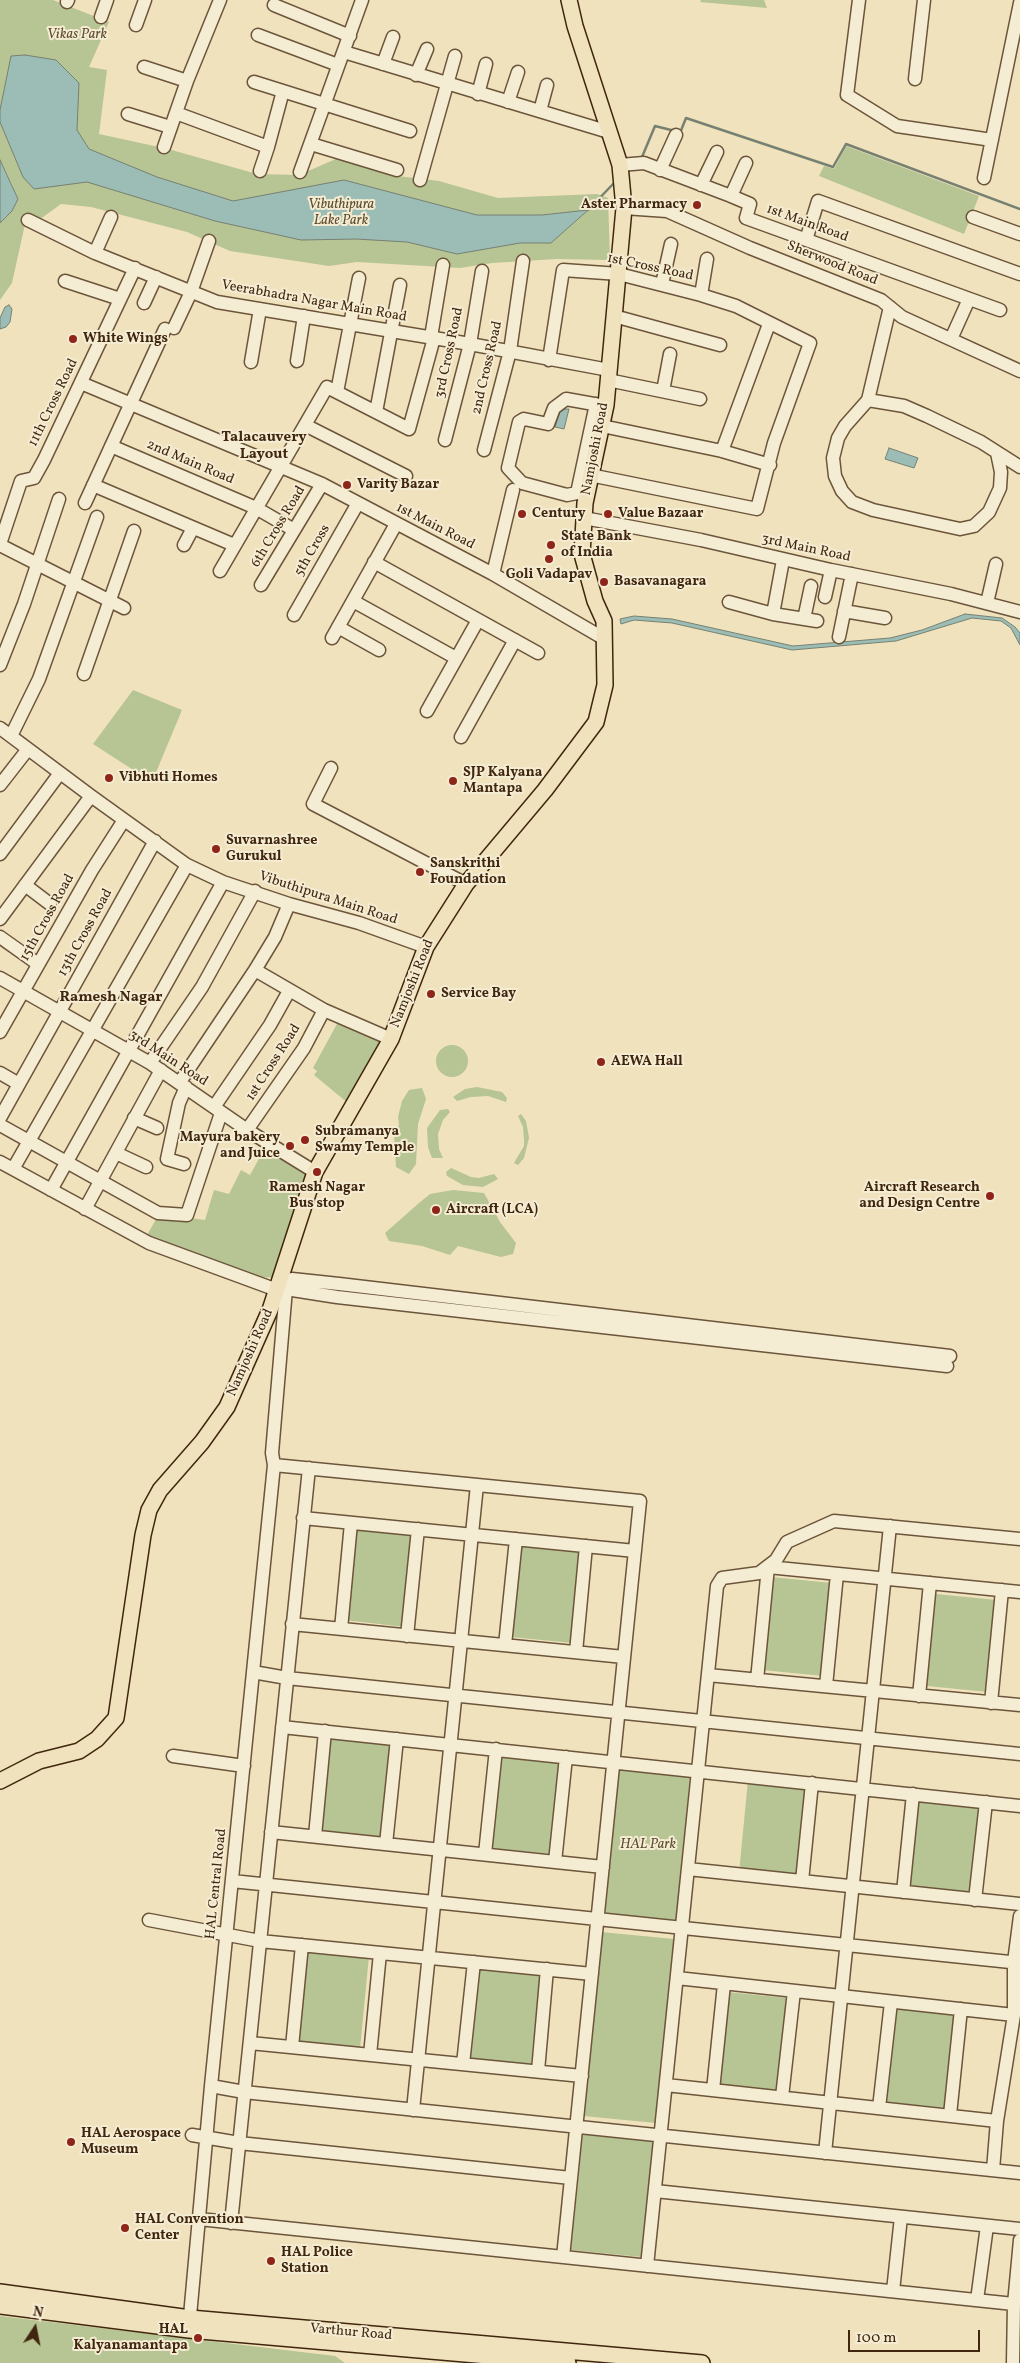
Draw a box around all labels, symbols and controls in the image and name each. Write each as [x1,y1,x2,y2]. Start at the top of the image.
park label: Vikas Park [47,27,107,43]
park label: Vibuthipura Lake Park [308,197,374,230]
place label: Aster Pharmacy [581,197,687,213]
marker: Aster Pharmacy [691,199,703,211]
street label: 1st Main Road [764,201,850,247]
street label: Sherwood Road [784,238,880,290]
street label: 1st Cross Road [605,251,695,285]
street label: Veerabhadra Nagar Main Road [220,277,408,327]
street label: 3rd Cross Road [432,306,468,400]
street label: 2nd Cross Road [469,320,507,416]
place label: White Wings [83,331,168,347]
marker: White Wings [67,333,79,345]
street label: 11th Cross Road [25,356,83,450]
street label: Namjoshi Road [579,401,613,497]
district label: Talacauvery Layout [221,429,307,464]
street label: 2nd Main Road [144,437,236,489]
place label: Varity Bazar [357,477,439,493]
marker: Varity Bazar [341,479,353,491]
street label: 6th Cross Road [248,483,310,571]
street label: 1st Main Road [393,500,477,554]
place label: Century [532,506,586,522]
place label: Value Bazaar [618,506,703,522]
marker: Century [516,508,528,520]
marker: Value Bazaar [602,508,614,520]
street label: 5th Cross [291,522,335,580]
place label: State Bank of India [561,529,631,562]
street label: 3rd Main Road [760,531,852,567]
marker: State Bank of India [545,539,557,551]
marker: Goli Vadapav [543,553,555,565]
place label: Goli Vadapav [506,567,592,583]
place label: Basavanagara [614,574,707,590]
marker: Basavanagara [598,576,610,588]
place label: SJP Kalyana Mantapa [463,765,542,798]
place label: Vibhuti Homes [119,770,218,786]
marker: Vibhuti Homes [103,772,115,784]
marker: SJP Kalyana Mantapa [447,775,459,787]
place label: Suvarnashree Gurukul [226,833,317,866]
marker: Suvarnashree Gurukul [210,843,222,855]
place label: Sanskrithi Foundation [430,856,506,889]
marker: Sanskrithi Foundation [414,866,426,878]
street label: Vibuthipura Main Road [257,869,399,929]
street label: 15th Cross Road [17,871,79,965]
street label: 13th Cross Road [55,886,117,980]
street label: Namjoshi Road [388,937,438,1031]
place label: Service Bay [441,986,516,1002]
marker: Service Bay [425,988,437,1000]
district label: Ramesh Nagar [60,989,162,1007]
street label: 1st Cross Road [243,1022,305,1104]
street label: 3rd Main Road [125,1027,211,1091]
place label: AEWA Hall [611,1054,683,1070]
marker: AEWA Hall [595,1056,607,1068]
place label: Subramanya Swamy Temple [315,1124,414,1156]
place label: Mayura bakery and Juice [180,1130,280,1162]
marker: Subramanya Swamy Temple [299,1134,311,1146]
marker: Mayura bakery and Juice [284,1140,296,1152]
marker: Ramesh Nagar Bus stop [311,1166,323,1178]
place label: Ramesh Nagar Bus stop [269,1180,365,1212]
place label: Aircraft Research and Design Centre [859,1180,980,1212]
marker: Aircraft Research and Design Centre [984,1190,996,1202]
place label: Aircraft (LCA) [446,1202,538,1218]
marker: Aircraft (LCA) [430,1204,442,1216]
street label: Namjoshi Road [224,1307,278,1399]
street label: HAL Central Road [203,1828,231,1940]
park label: HAL Park [620,1837,676,1853]
place label: HAL Aerospace Museum [81,2126,181,2158]
marker: HAL Aerospace Museum [65,2136,77,2148]
place label: HAL Convention Center [135,2212,244,2244]
marker: HAL Convention Center [119,2222,131,2234]
place label: HAL Police Station [281,2245,353,2278]
marker: HAL Police Station [265,2255,277,2267]
text: N [31,2302,45,2323]
north arrow [10,2303,60,2353]
scale bar [850,2320,982,2352]
street label: Varthur Road [309,2321,393,2345]
place label: HAL Kalyanamantapa [74,2322,188,2354]
text: 100 m [856,2328,896,2349]
marker: HAL Kalyanamantapa [192,2332,204,2344]

